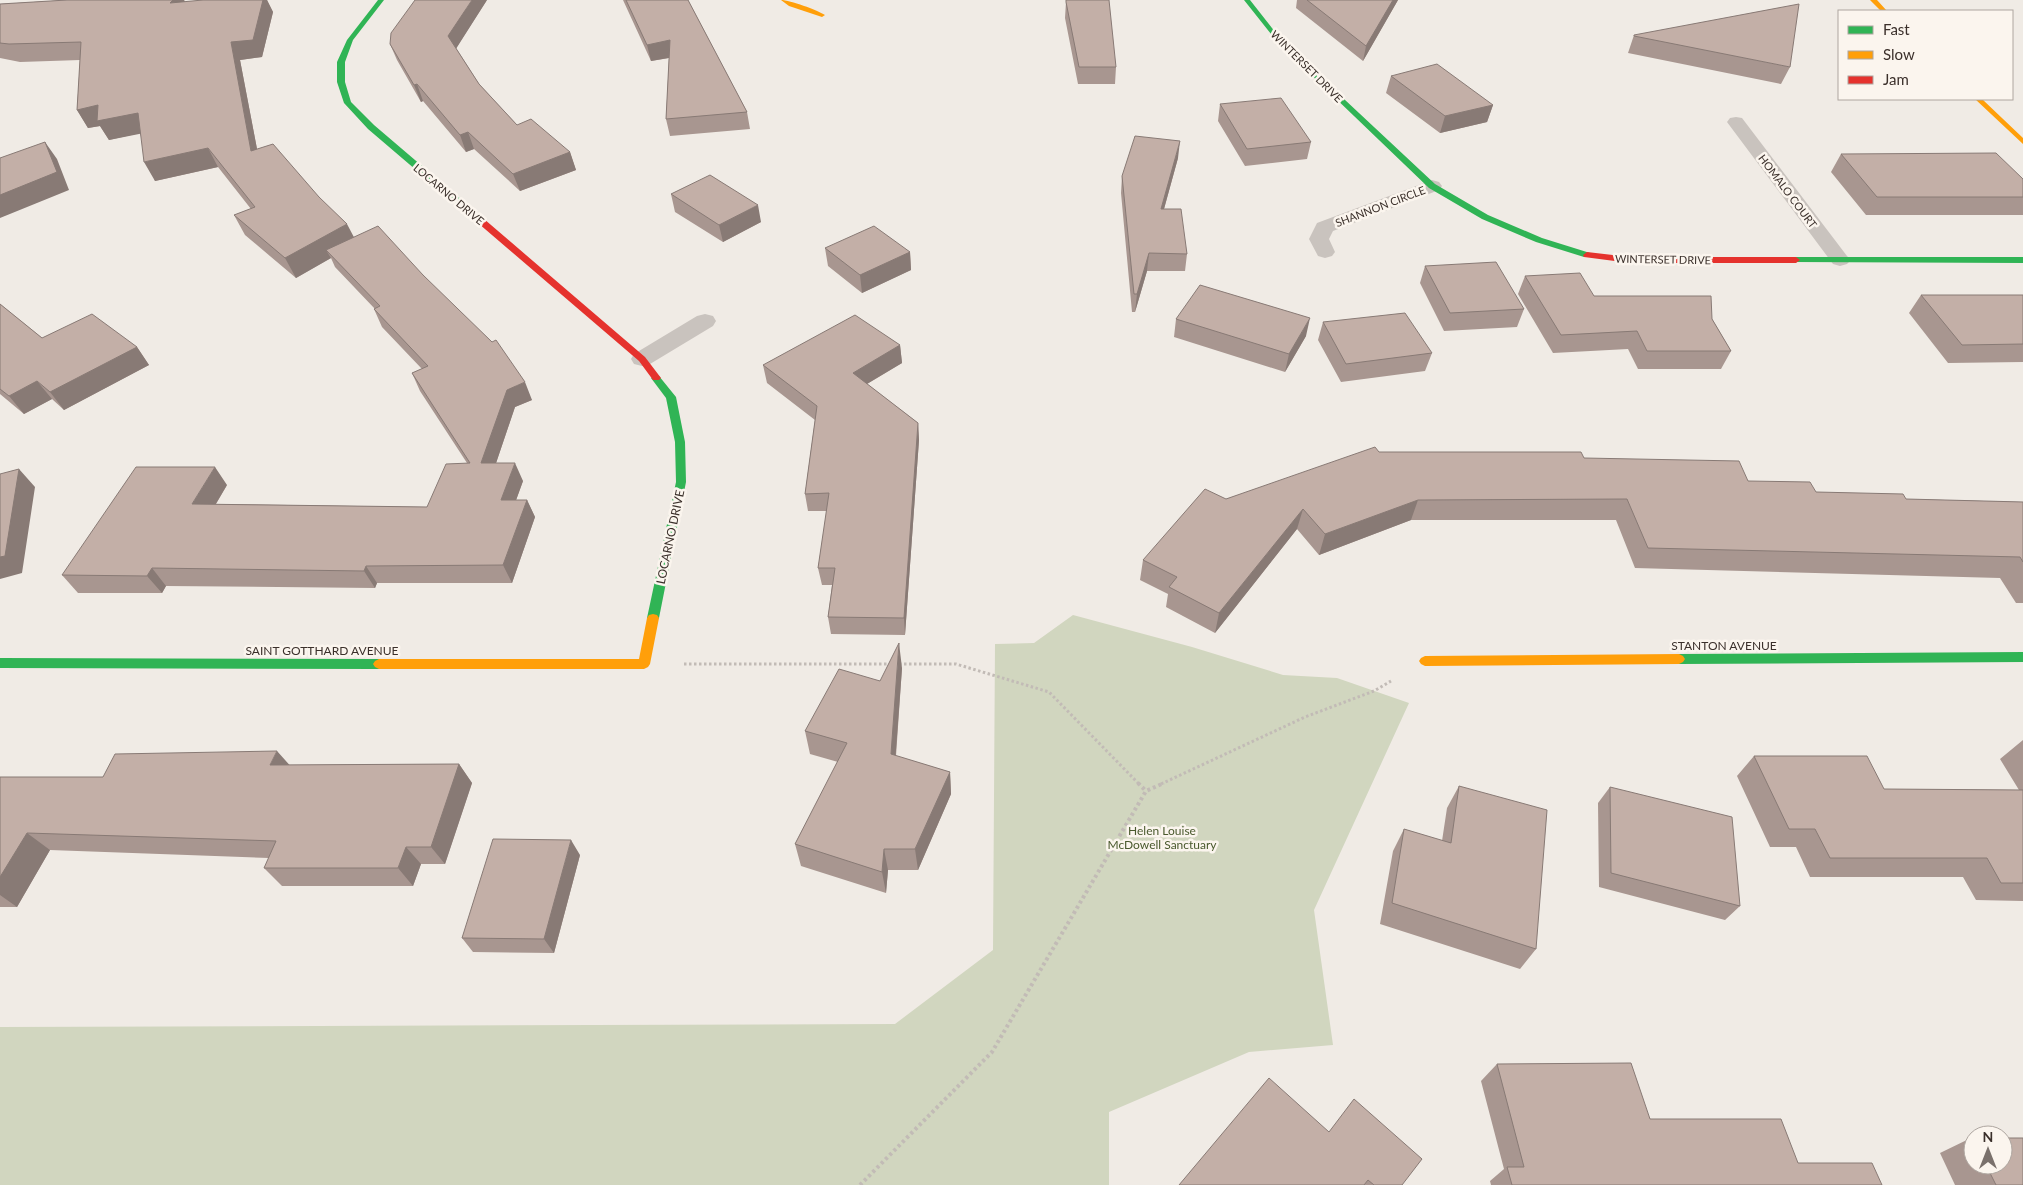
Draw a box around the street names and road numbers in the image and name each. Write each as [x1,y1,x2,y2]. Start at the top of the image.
street label: WINTERSET DRIVE [1268,27,1346,105]
street label: HOMALO COURT [1756,152,1820,231]
street label: LOCARNO DRIVE [411,161,487,227]
street label: SHANNON CIRCLE [1333,183,1427,229]
street label: WINTERSET DRIVE [1615,252,1711,266]
street label: LOCARNO DRIVE [653,488,687,585]
street label: STANTON AVENUE [1671,638,1777,653]
street label: SAINT GOTTHARD AVENUE [245,643,399,658]

